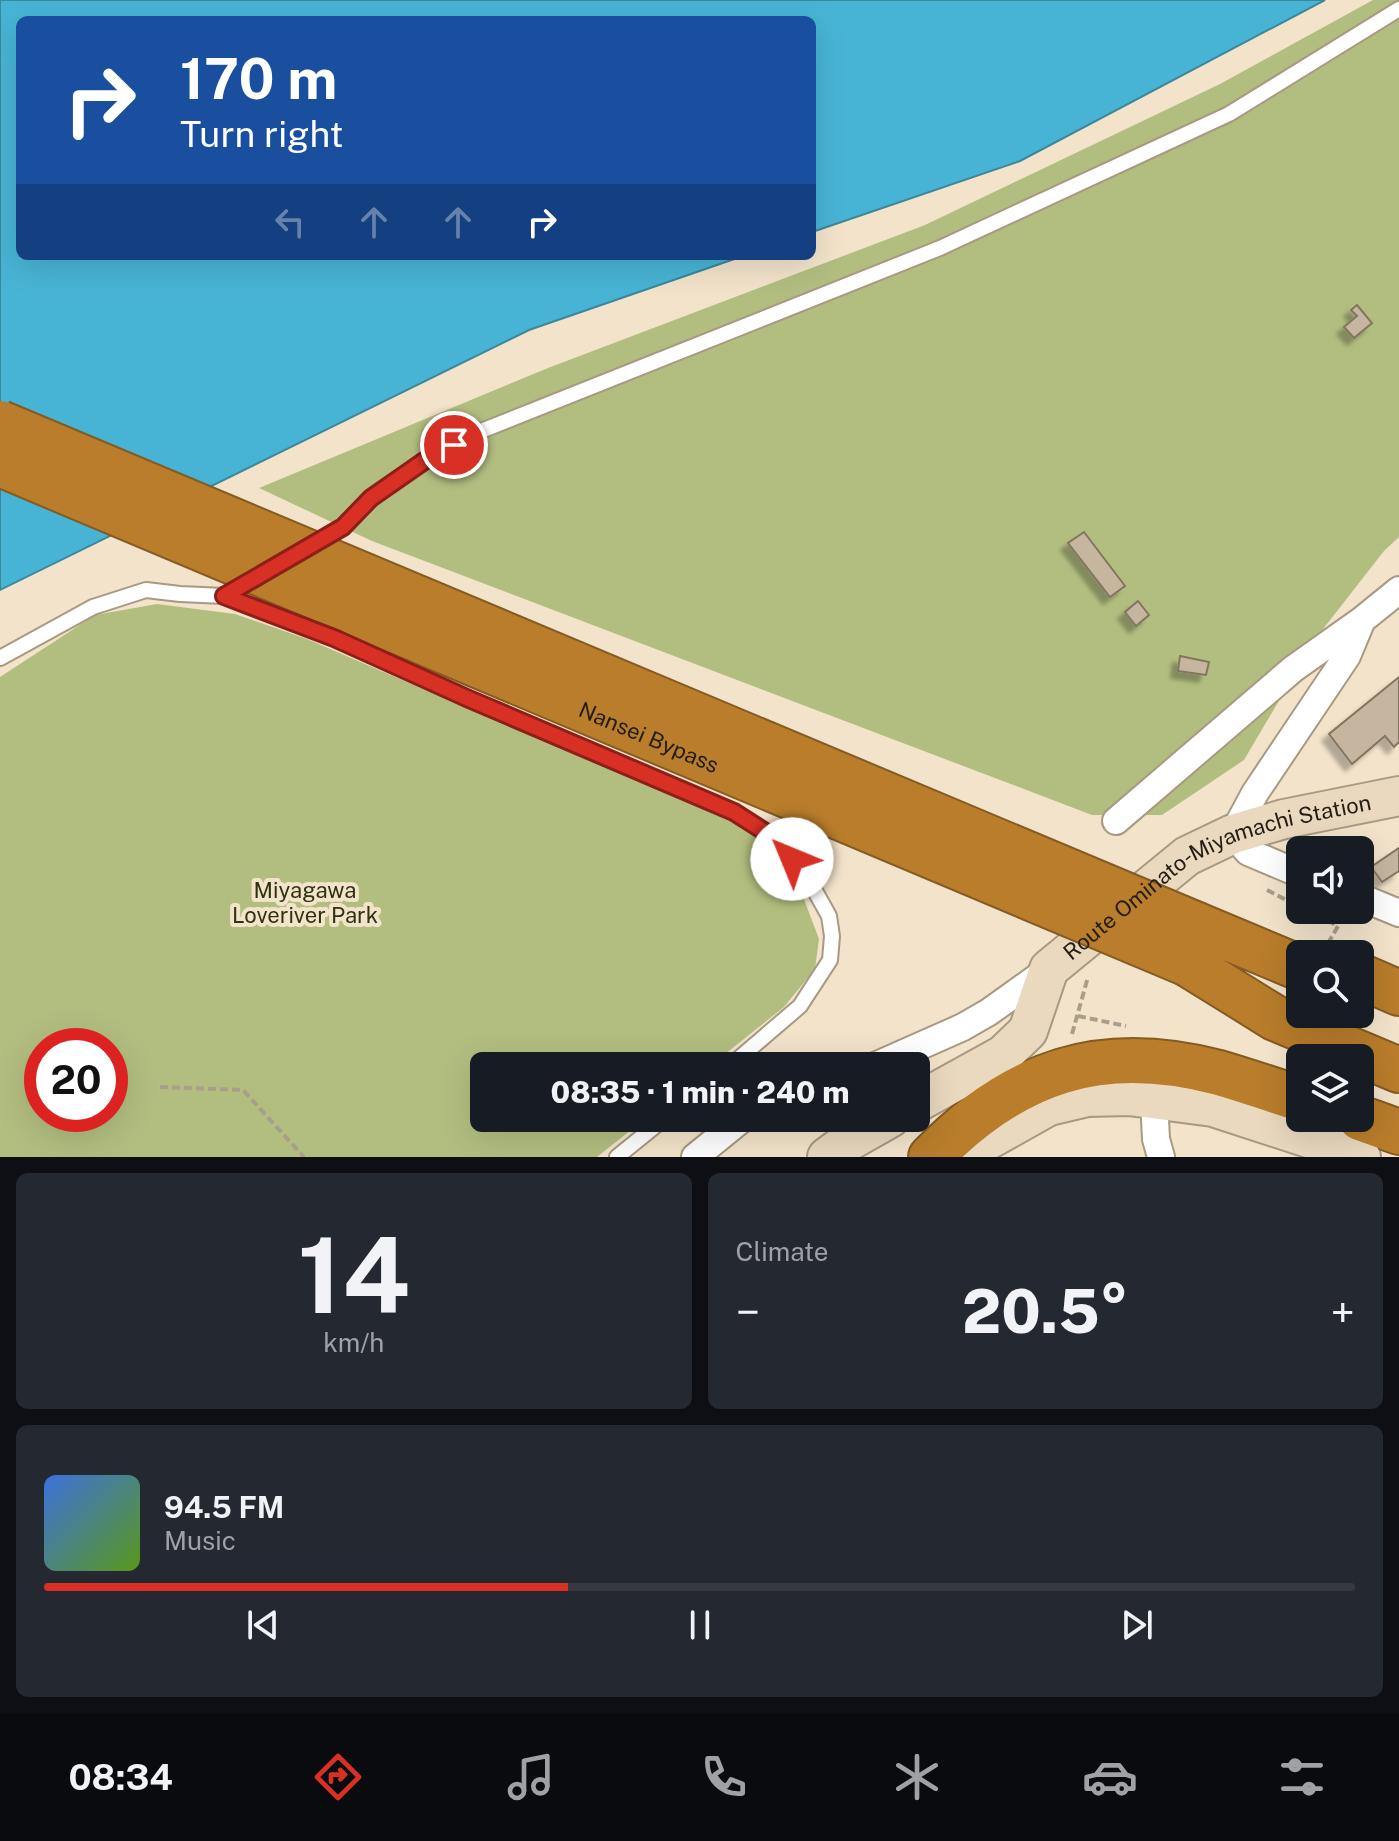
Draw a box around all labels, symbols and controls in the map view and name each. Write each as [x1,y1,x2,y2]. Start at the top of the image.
text: 170 m [180,46,337,112]
icon: right [48,48,152,152]
text: Turn right [180,113,343,155]
icon: left [268,200,312,244]
icon: ahead [352,200,396,244]
icon: ahead [436,200,480,244]
icon: right [520,200,564,244]
pin [420,411,488,479]
icon: arrive [432,423,476,467]
street label: Nansei Bypass [575,696,723,778]
street label: Route Ominato-Miyamachi Station [1058,789,1373,965]
position arrow [750,817,834,901]
map controls [1286,836,1374,1132]
button: sound [1286,836,1374,924]
park label: Miyagawa Loveriver Park [232,877,378,928]
button: search [1286,940,1374,1028]
speed limit sign: 20 [24,1028,128,1132]
button: layers [1286,1044,1374,1132]
text: 08:35 · 1 min · 240 m [551,1074,849,1110]
text: 14 [297,1214,410,1336]
text: Climate [736,1236,829,1267]
text: 20.5° [962,1276,1128,1347]
text: − [736,1286,760,1338]
text: + [1331,1286,1355,1338]
text: km/h [323,1327,384,1358]
text: 94.5 FM [164,1489,284,1525]
text: Music [164,1525,236,1556]
icon: previous [241,1603,285,1647]
icon: pause [678,1603,722,1647]
icon: next [1115,1603,1159,1647]
icon: directions [310,1749,366,1805]
icon: music [503,1749,559,1805]
icon: phone [696,1749,752,1805]
icon: climate [889,1749,945,1805]
icon: car [1082,1749,1138,1805]
icon: filters [1274,1749,1330,1805]
text: 08:34 [68,1756,173,1798]

